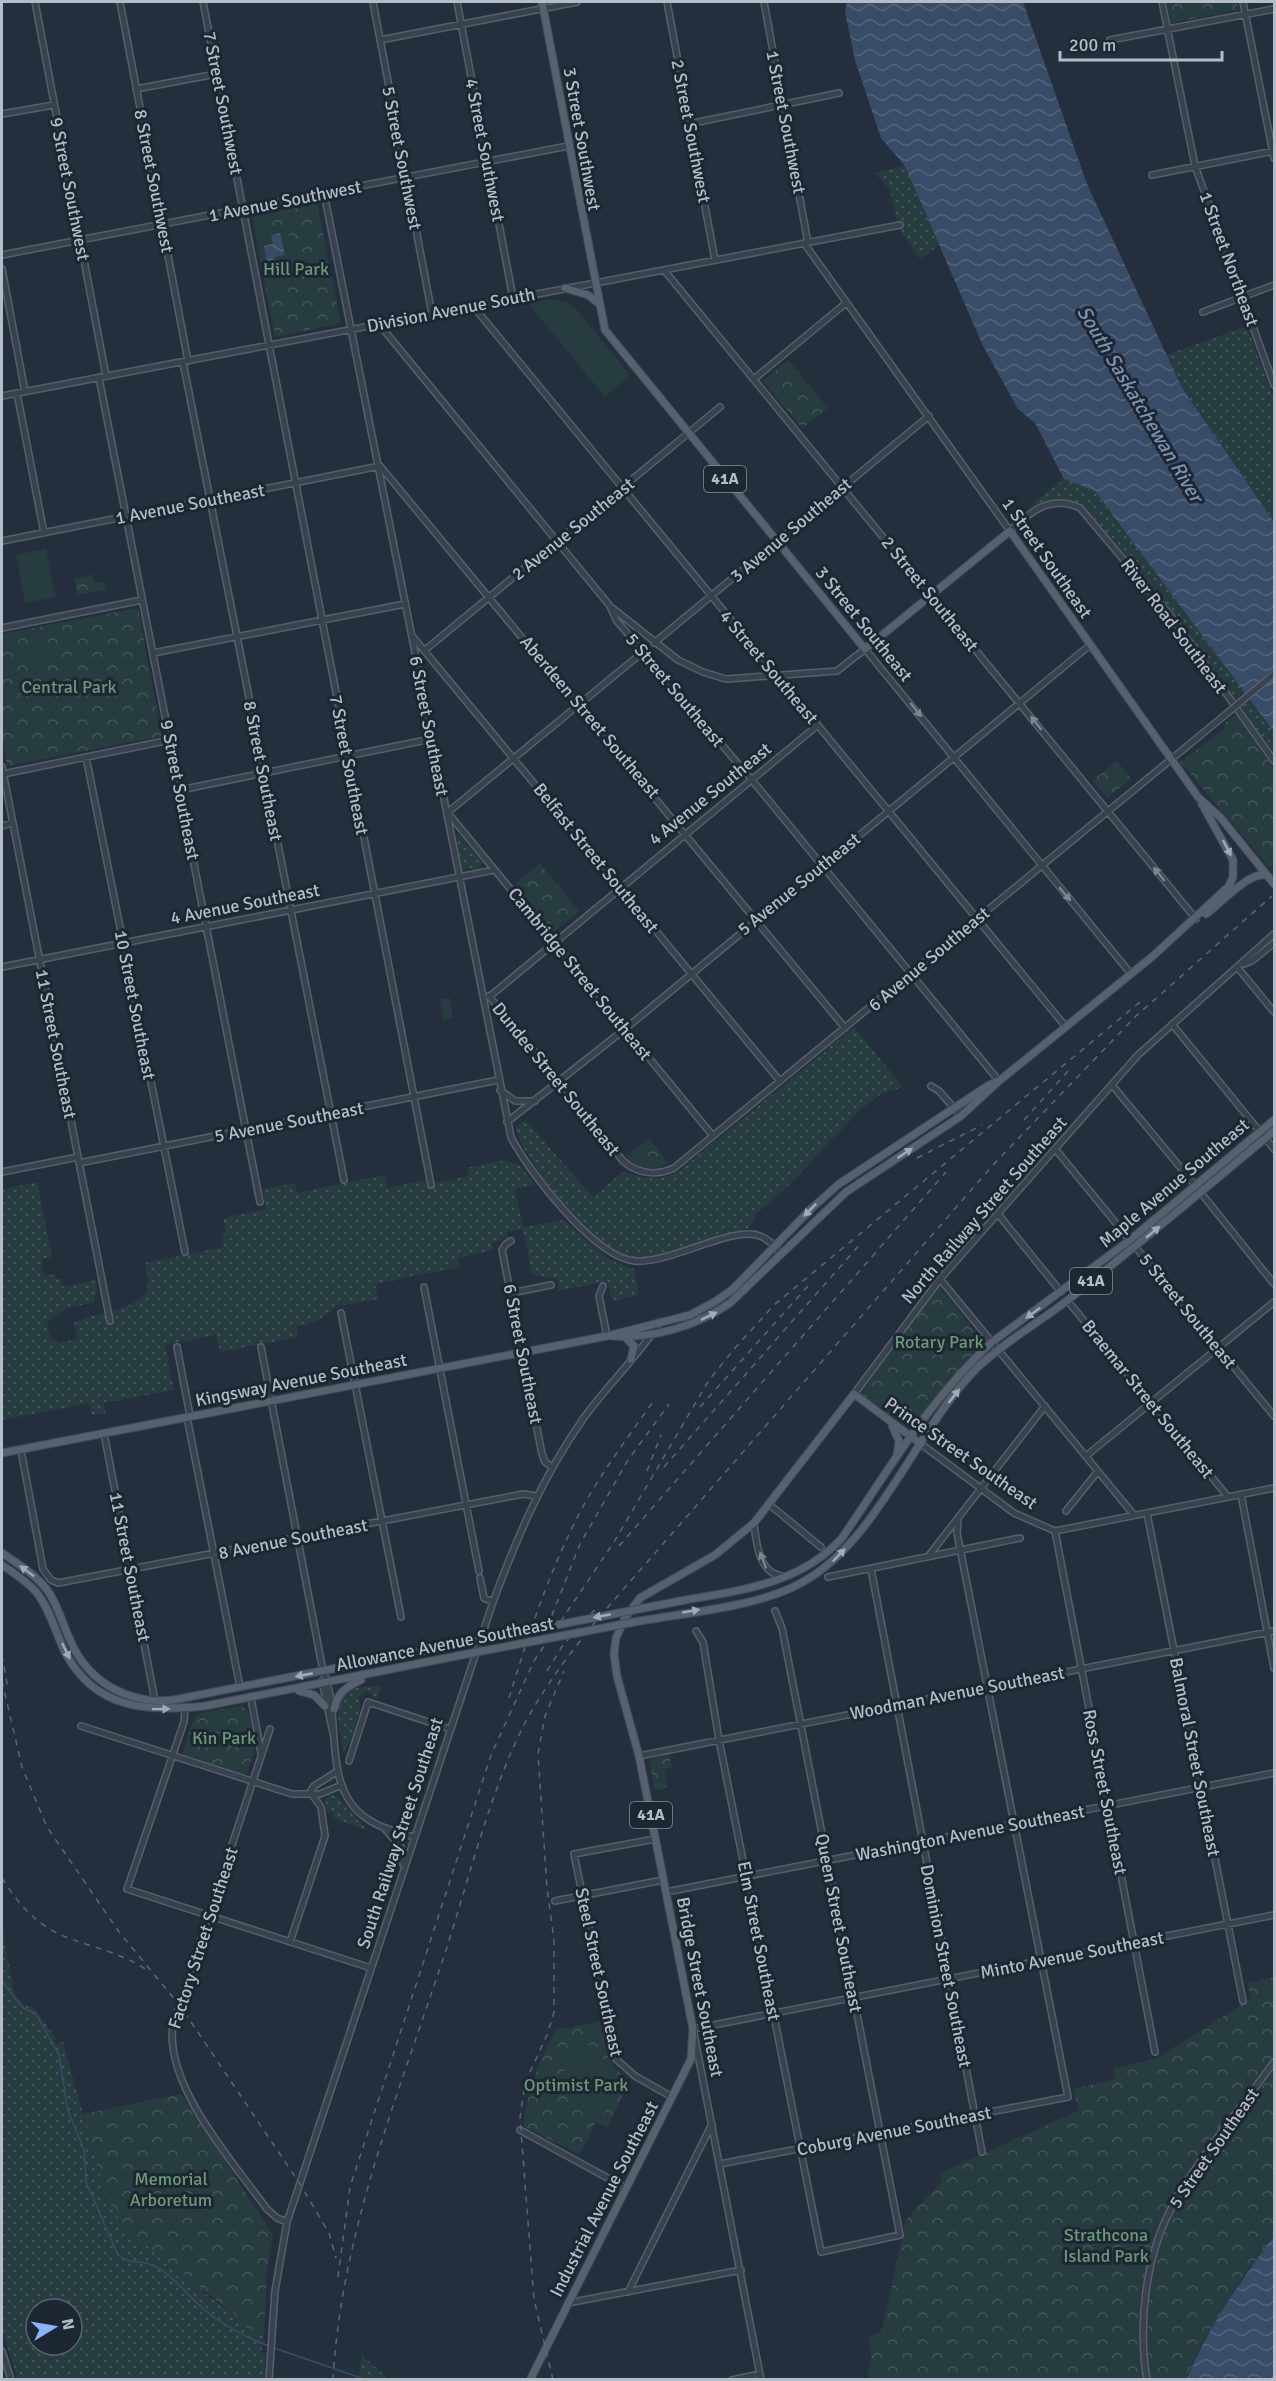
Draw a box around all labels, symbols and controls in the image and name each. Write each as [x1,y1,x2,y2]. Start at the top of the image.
scale bar [1060,24,1222,62]
street label: 7 Street Southwest [198,29,248,177]
text: 200 m [1069,34,1116,56]
street label: 1 Street Southwest [761,48,811,196]
street label: 2 Street Southwest [666,57,716,205]
street label: 3 Street Southwest [559,65,605,213]
street label: 4 Street Southwest [460,76,510,224]
street label: 5 Street Southwest [377,84,427,232]
street label: 8 Street Southwest [129,107,179,255]
street label: 9 Street Southwest [45,115,95,263]
street label: 1 Avenue Southwest [207,175,363,227]
street label: 1 Street Northeast [1194,189,1264,329]
park label: Hill Park [263,258,329,280]
street label: Division Avenue South [365,283,537,337]
water label: South Saskatchewan River [1071,301,1210,509]
road number: 41A [704,466,746,492]
street label: 2 Avenue Southeast [507,473,639,585]
street label: 3 Avenue Southeast [726,473,856,587]
street label: 1 Avenue Southeast [114,479,266,529]
street label: 1 Street Southeast [997,493,1097,623]
street label: 2 Street Southeast [877,532,983,656]
street label: River Road Southeast [1116,554,1232,698]
street label: 3 Street Southeast [811,562,917,686]
street label: 4 Street Southeast [715,605,823,729]
street label: 5 Street Southeast [621,628,729,752]
street label: Aberdeen Street Southeast [515,631,665,803]
street label: 6 Street Southeast [405,654,453,798]
park label: Central Park [21,676,117,698]
street label: 7 Street Southeast [325,693,373,837]
street label: 8 Street Southeast [239,699,287,843]
one-way arrow [909,702,922,718]
one-way arrow [1030,715,1042,730]
street label: 9 Street Southeast [156,718,204,862]
street label: 4 Avenue Southeast [644,738,776,850]
street label: Belfast Street Southeast [529,778,663,938]
street label: 5 Avenue Southeast [733,828,865,940]
one-way arrow [1221,839,1231,857]
one-way arrow [1152,866,1165,882]
street label: 4 Avenue Southeast [169,879,321,929]
street label: Cambridge Street Southeast [503,883,657,1065]
one-way arrow [1058,886,1071,901]
street label: 6 Avenue Southeast [864,902,994,1016]
street label: 10 Street Southeast [110,928,160,1082]
street label: 11 Street Southeast [31,967,81,1121]
street label: Dundee Street Southeast [487,998,625,1160]
street label: 5 Avenue Southeast [213,1097,365,1147]
street label: North Railway Street Southeast [897,1112,1071,1308]
street label: Maple Avenue Southeast [1094,1114,1254,1252]
one-way arrow [897,1147,913,1158]
one-way arrow [804,1202,818,1216]
one-way arrow [1145,1226,1161,1239]
street label: 5 Street Southeast [1135,1249,1241,1373]
road number: 41A [1070,1268,1112,1294]
street label: 6 Street Southeast [499,1282,547,1426]
one-way arrow [1025,1306,1040,1318]
one-way arrow [700,1311,717,1320]
street label: Braemar Street Southeast [1077,1315,1219,1483]
park label: Rotary Park [894,1331,984,1353]
street label: Kingsway Avenue Southeast [193,1349,409,1411]
one-way arrow [948,1388,960,1404]
street label: Prince Street Southeast [880,1392,1042,1514]
street label: 11 Street Southeast [105,1490,155,1644]
street label: 8 Avenue Southeast [217,1514,369,1564]
one-way arrow [831,1549,845,1563]
one-way arrow [758,1551,768,1569]
one-way arrow [19,1565,35,1577]
one-way arrow [682,1606,701,1615]
street label: Allowance Avenue Southeast [334,1612,556,1676]
one-way arrow [593,1612,612,1621]
one-way arrow [61,1642,70,1659]
street label: Balmoral Street Southeast [1165,1656,1225,1858]
street label: Woodman Avenue Southeast [848,1661,1066,1725]
one-way arrow [294,1671,313,1680]
one-way arrow [151,1705,170,1714]
street label: Ross Street Southeast [1078,1707,1132,1877]
street label: South Railway Street Southeast [352,1715,448,1951]
park label: Kin Park [192,1727,256,1749]
street label: Washington Avenue Southeast [854,1800,1086,1866]
road number: 41A [630,1802,672,1828]
street label: Queen Street Southeast [811,1832,867,2014]
street label: Factory Street Southeast [163,1844,243,2032]
street label: Elm Street Southeast [733,1859,785,2023]
street label: Dominion Street Southeast [915,1863,977,2069]
street label: Steel Street Southeast [570,1886,628,2058]
street label: Bridge Street Southeast [672,1895,728,2079]
street label: Minto Avenue Southeast [978,1926,1166,1984]
park label: Optimist Park [524,2074,628,2096]
street label: 5 Street Southeast [1164,2083,1264,2213]
street label: Industrial Avenue Southeast [545,2097,663,2301]
street label: Coburg Avenue Southeast [795,2101,993,2161]
park label: Memorial Arboretum [130,2168,212,2211]
park label: Strathcona Island Park [1063,2224,1149,2267]
north arrow [24,2297,84,2357]
text: N [57,2317,79,2332]

